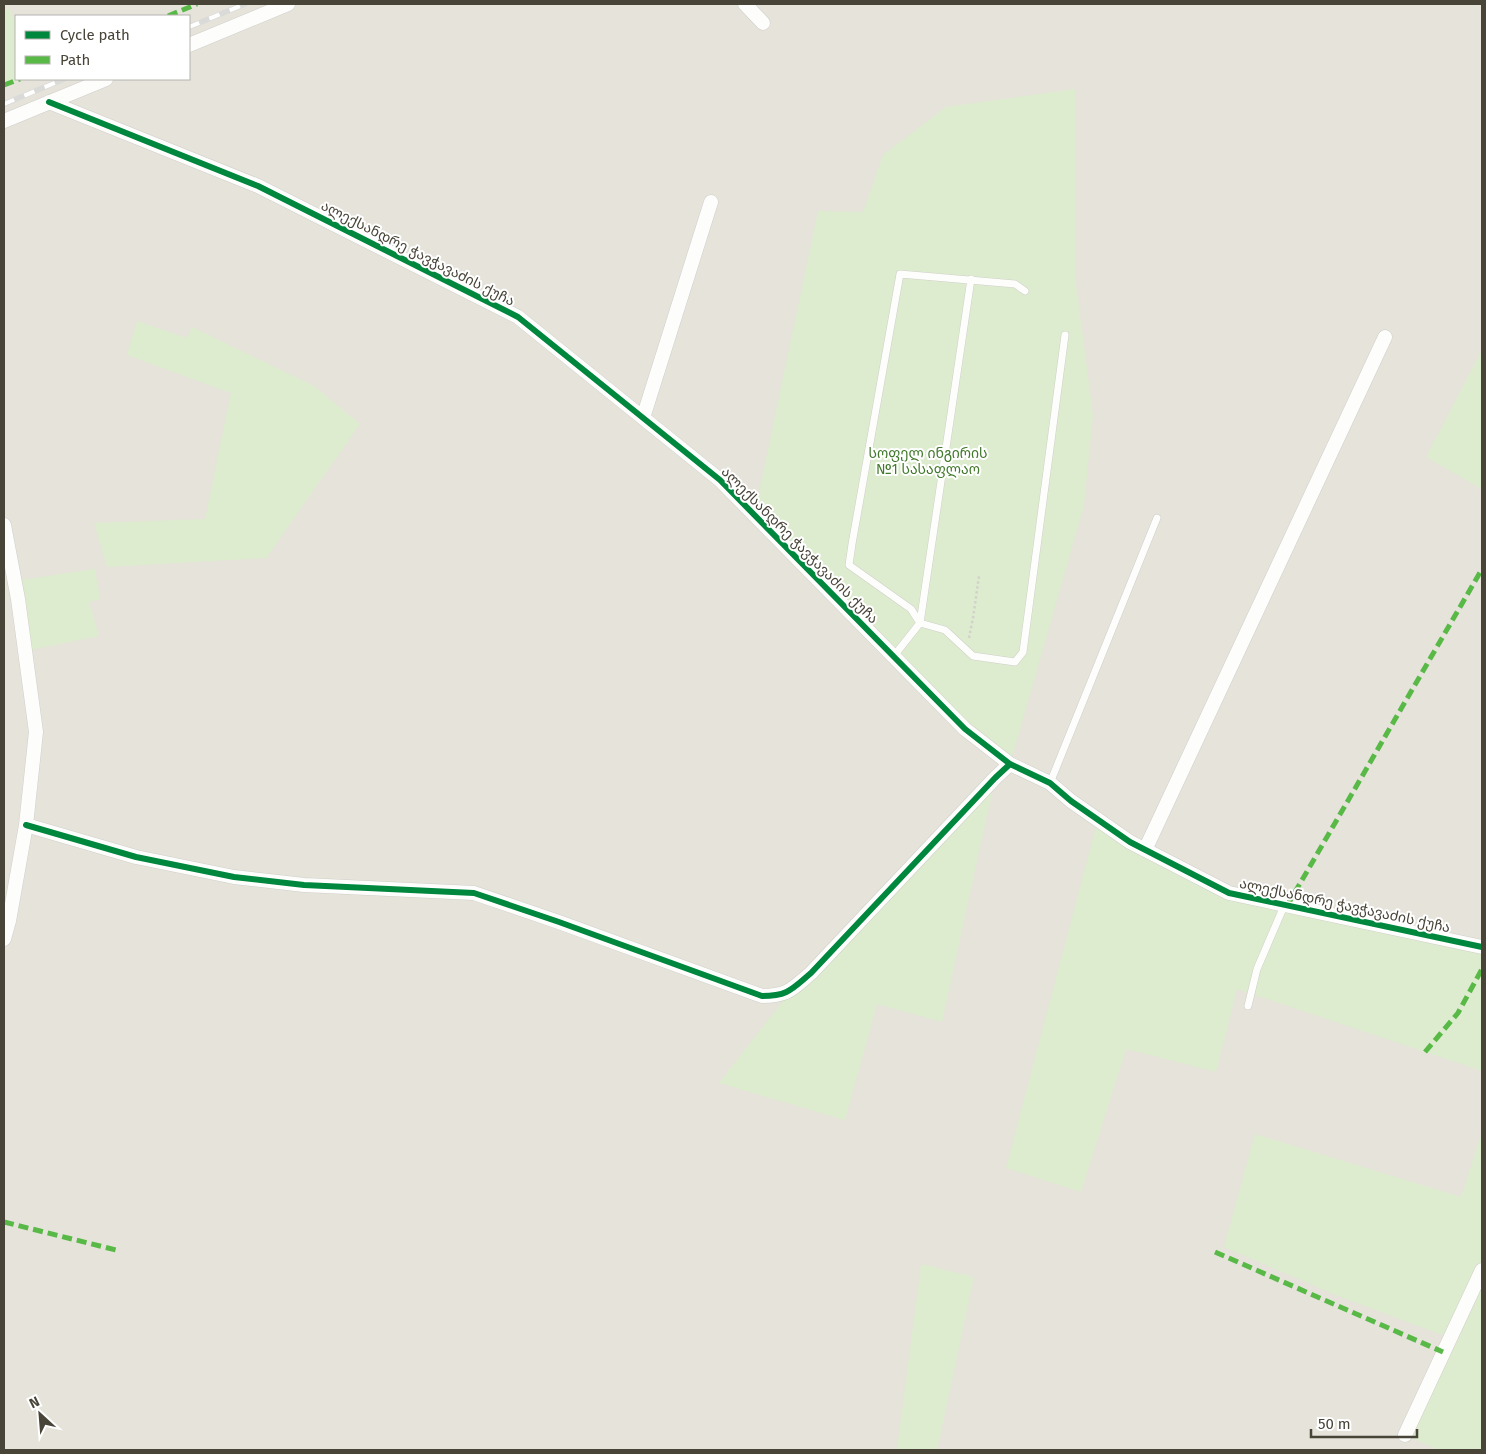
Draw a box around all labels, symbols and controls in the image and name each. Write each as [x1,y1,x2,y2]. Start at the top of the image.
legend [15,15,190,80]
text: Cycle path [60,26,130,44]
text: Path [60,51,90,69]
street label: ალექსანდრე ჭავჭავაძის ქუჩა [318,197,517,310]
park label: სოფელ ინგირის №1 სასაფლაო [869,445,988,478]
street label: ალექსანდრე ჭავჭავაძის ქუჩა [718,463,882,627]
street label: ალექსანდრე ჭავჭავაძის ქუჩა [1238,875,1452,936]
north arrow [15,1389,65,1439]
text: N [27,1393,42,1412]
scale bar [1311,1406,1417,1438]
text: 50 m [1318,1415,1351,1433]

